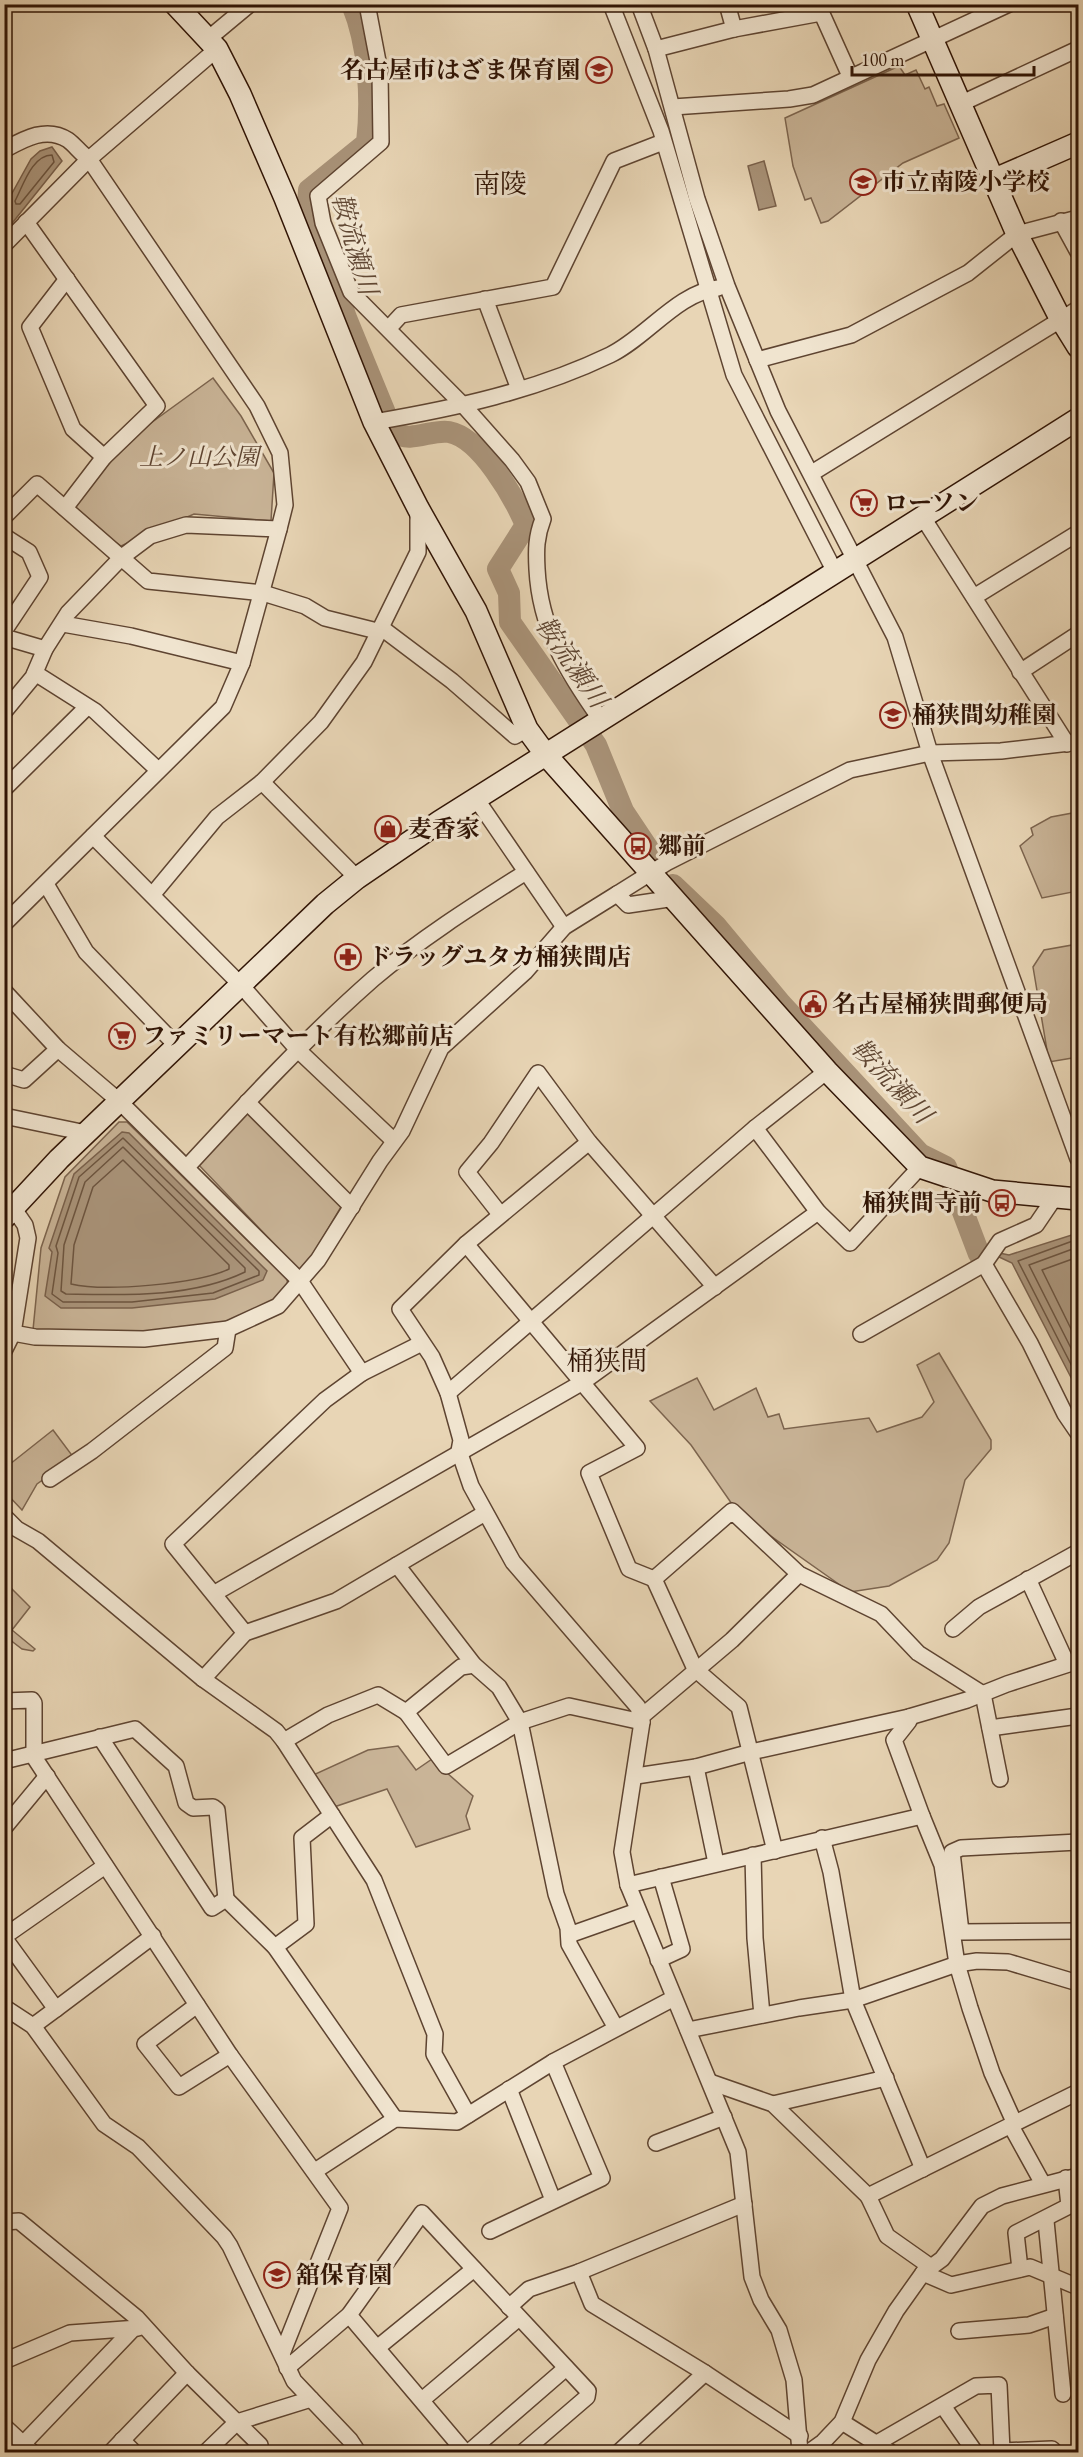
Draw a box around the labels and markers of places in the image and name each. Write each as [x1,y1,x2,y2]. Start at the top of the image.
place label: 名古屋市はざま保育園 [340,54,580,85]
school or university icon: 名古屋市はざま保育園 [584,55,614,85]
place label: 市立南陵小学校 [882,166,1050,197]
school or university icon: 市立南陵小学校 [848,167,878,197]
place label: ローソン [884,487,979,518]
supermarket icon: ローソン [849,488,879,518]
place label: 桶狭間幼稚園 [912,699,1056,730]
school or university icon: 桶狭間幼稚園 [878,700,908,730]
place label: 麦香家 [408,813,480,844]
shop icon: 麦香家 [373,814,403,844]
place label: 郷前 [658,830,706,861]
bus stop icon: 郷前 [623,831,653,861]
place label: ドラッグユタカ桶狭間店 [368,941,631,972]
pharmacy icon: ドラッグユタカ桶狭間店 [333,942,363,972]
place label: 名古屋桶狭間郵便局 [832,988,1048,1019]
public building icon: 名古屋桶狭間郵便局 [798,989,828,1019]
place label: ファミリーマート有松郷前店 [142,1020,454,1051]
supermarket icon: ファミリーマート有松郷前店 [107,1021,137,1051]
place label: 桶狭間寺前 [862,1187,982,1218]
bus stop icon: 桶狭間寺前 [987,1188,1017,1218]
place label: 舘保育園 [296,2259,392,2290]
school or university icon: 舘保育園 [262,2260,292,2290]

